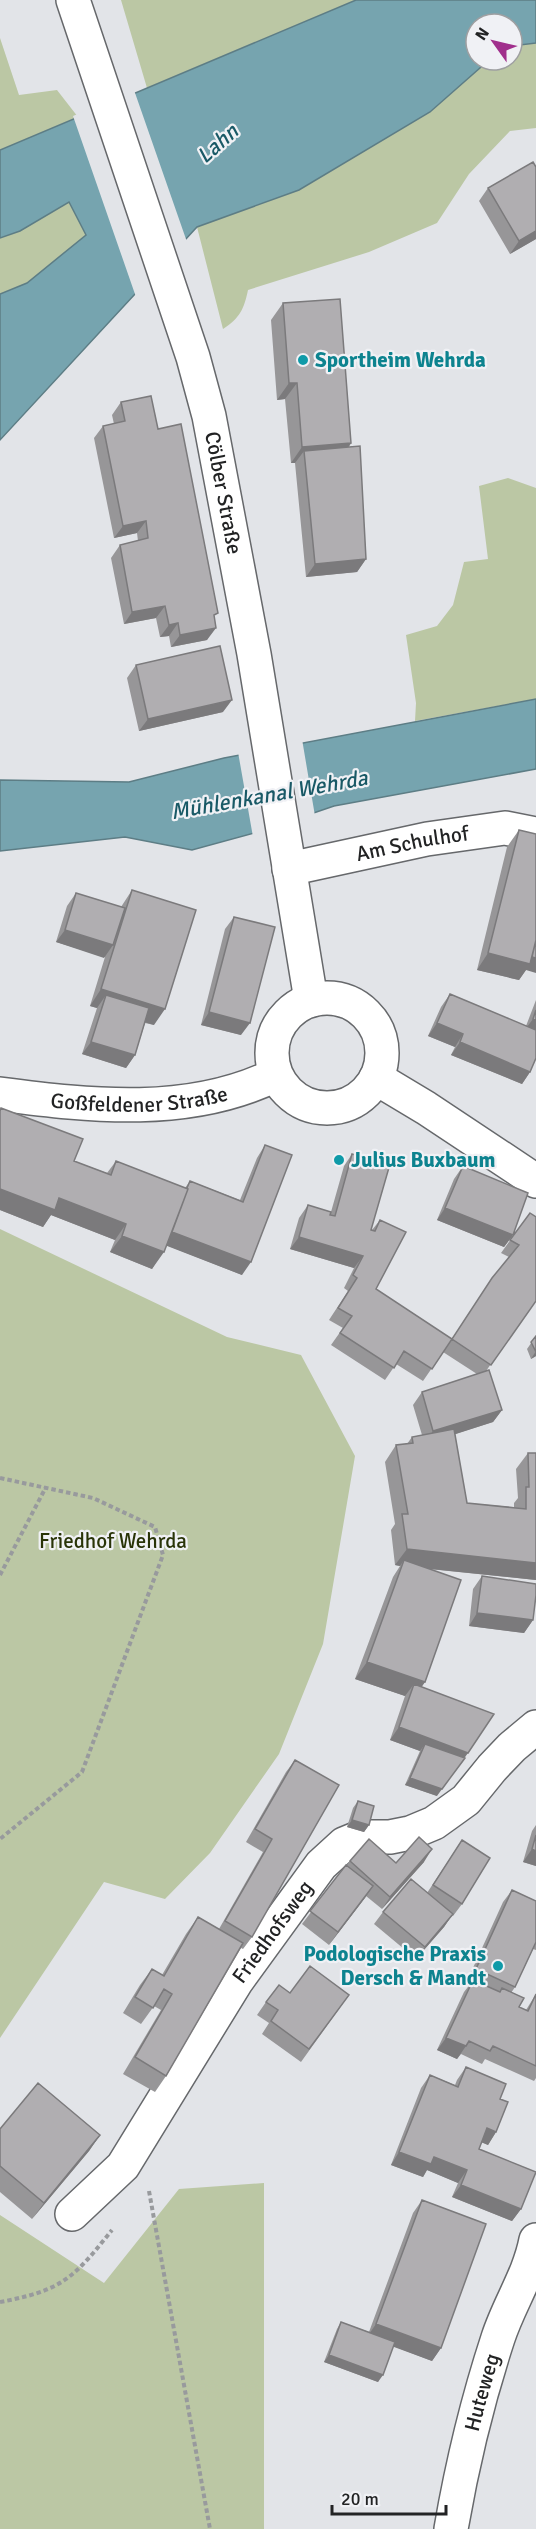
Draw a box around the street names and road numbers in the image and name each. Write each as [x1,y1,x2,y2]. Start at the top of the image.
street label: Cölber Straße [199,429,248,556]
street label: Am Schulhof [354,820,471,867]
street label: Goßfeldener Straße [49,1080,230,1118]
street label: Friedhofsweg [226,1875,319,1988]
street label: Huteweg [459,2350,505,2434]

